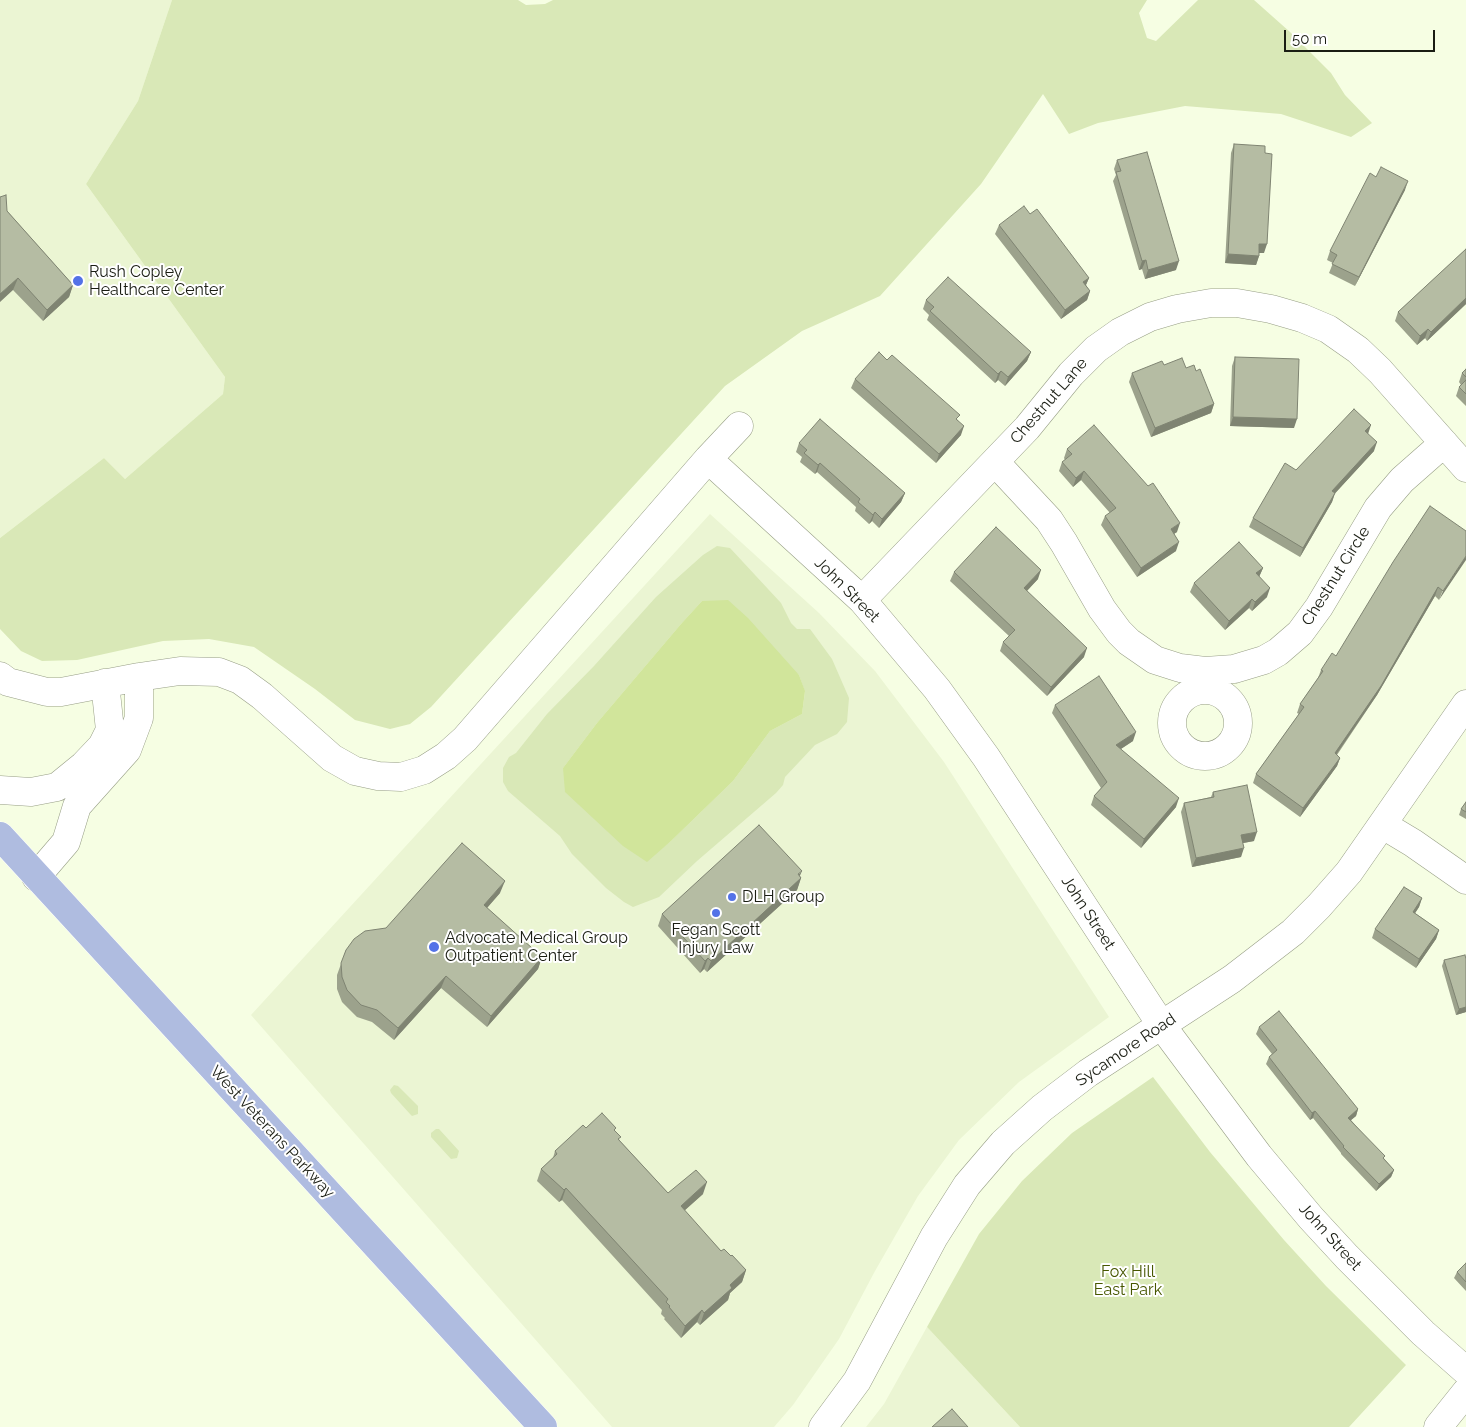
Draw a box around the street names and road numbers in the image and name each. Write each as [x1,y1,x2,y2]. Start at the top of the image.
street label: Chestnut Lane [1006,354,1092,448]
street label: Chestnut Circle [1298,523,1374,629]
street label: John Street [810,553,884,627]
street label: John Street [1057,872,1119,954]
street label: Sycamore Road [1072,1009,1180,1091]
street label: West Veterans Parkway [206,1062,338,1202]
street label: John Street [1295,1199,1365,1275]

